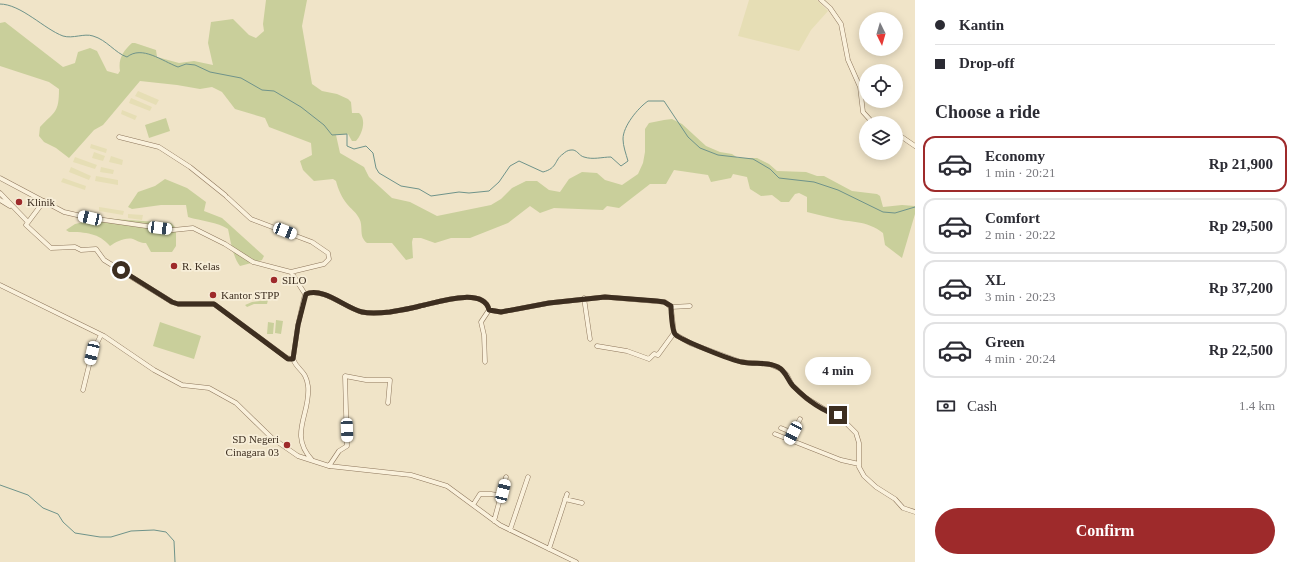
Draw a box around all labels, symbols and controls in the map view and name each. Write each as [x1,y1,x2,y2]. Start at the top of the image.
north arrow [859,12,903,56]
map controls [859,12,903,160]
text: Kantin [959,17,1004,33]
text: Drop-off [959,55,1015,71]
button: locate [859,64,903,108]
text: Choose a ride [935,102,1040,122]
button: layers [859,116,903,160]
icon: car [937,146,973,182]
text: Economy [985,148,1045,164]
text: Rp 21,900 [1209,156,1273,172]
text: 1 min · 20:21 [985,165,1055,180]
place label: Klinik [27,196,56,208]
marker: Klinik [14,197,24,207]
icon: car [937,208,973,244]
car [77,209,103,227]
text: Comfort [985,210,1040,226]
text: Rp 29,500 [1209,218,1273,234]
car [147,221,173,235]
car [272,221,298,241]
text: 2 min · 20:22 [985,227,1055,242]
place label: R. Kelas [182,260,220,272]
route start [112,261,130,279]
marker: R. Kelas [169,261,179,271]
icon: car [937,270,973,306]
text: XL [985,272,1006,288]
place label: SILO [282,274,307,286]
marker: SILO [269,275,279,285]
text: Rp 37,200 [1209,280,1273,296]
place label: Kantor STPP [221,289,279,301]
text: 3 min · 20:23 [985,289,1055,304]
marker: Kantor STPP [208,290,218,300]
icon: car [937,332,973,368]
text: Green [985,334,1025,350]
car [83,340,101,366]
text: Rp 22,500 [1209,342,1273,358]
text: 4 min · 20:24 [985,351,1055,366]
callout: 4 min [805,357,871,385]
text: 4 min [822,363,854,378]
icon: cash [935,395,957,417]
text: Cash [967,398,997,414]
text: 1.4 km [1239,398,1275,413]
route end [829,406,847,424]
car [341,418,353,442]
car [782,420,804,446]
place label: SD Negeri Cinagara 03 [226,433,280,458]
marker: SD Negeri Cinagara 03 [282,440,292,450]
car [494,478,512,504]
button: Confirm [935,508,1275,554]

